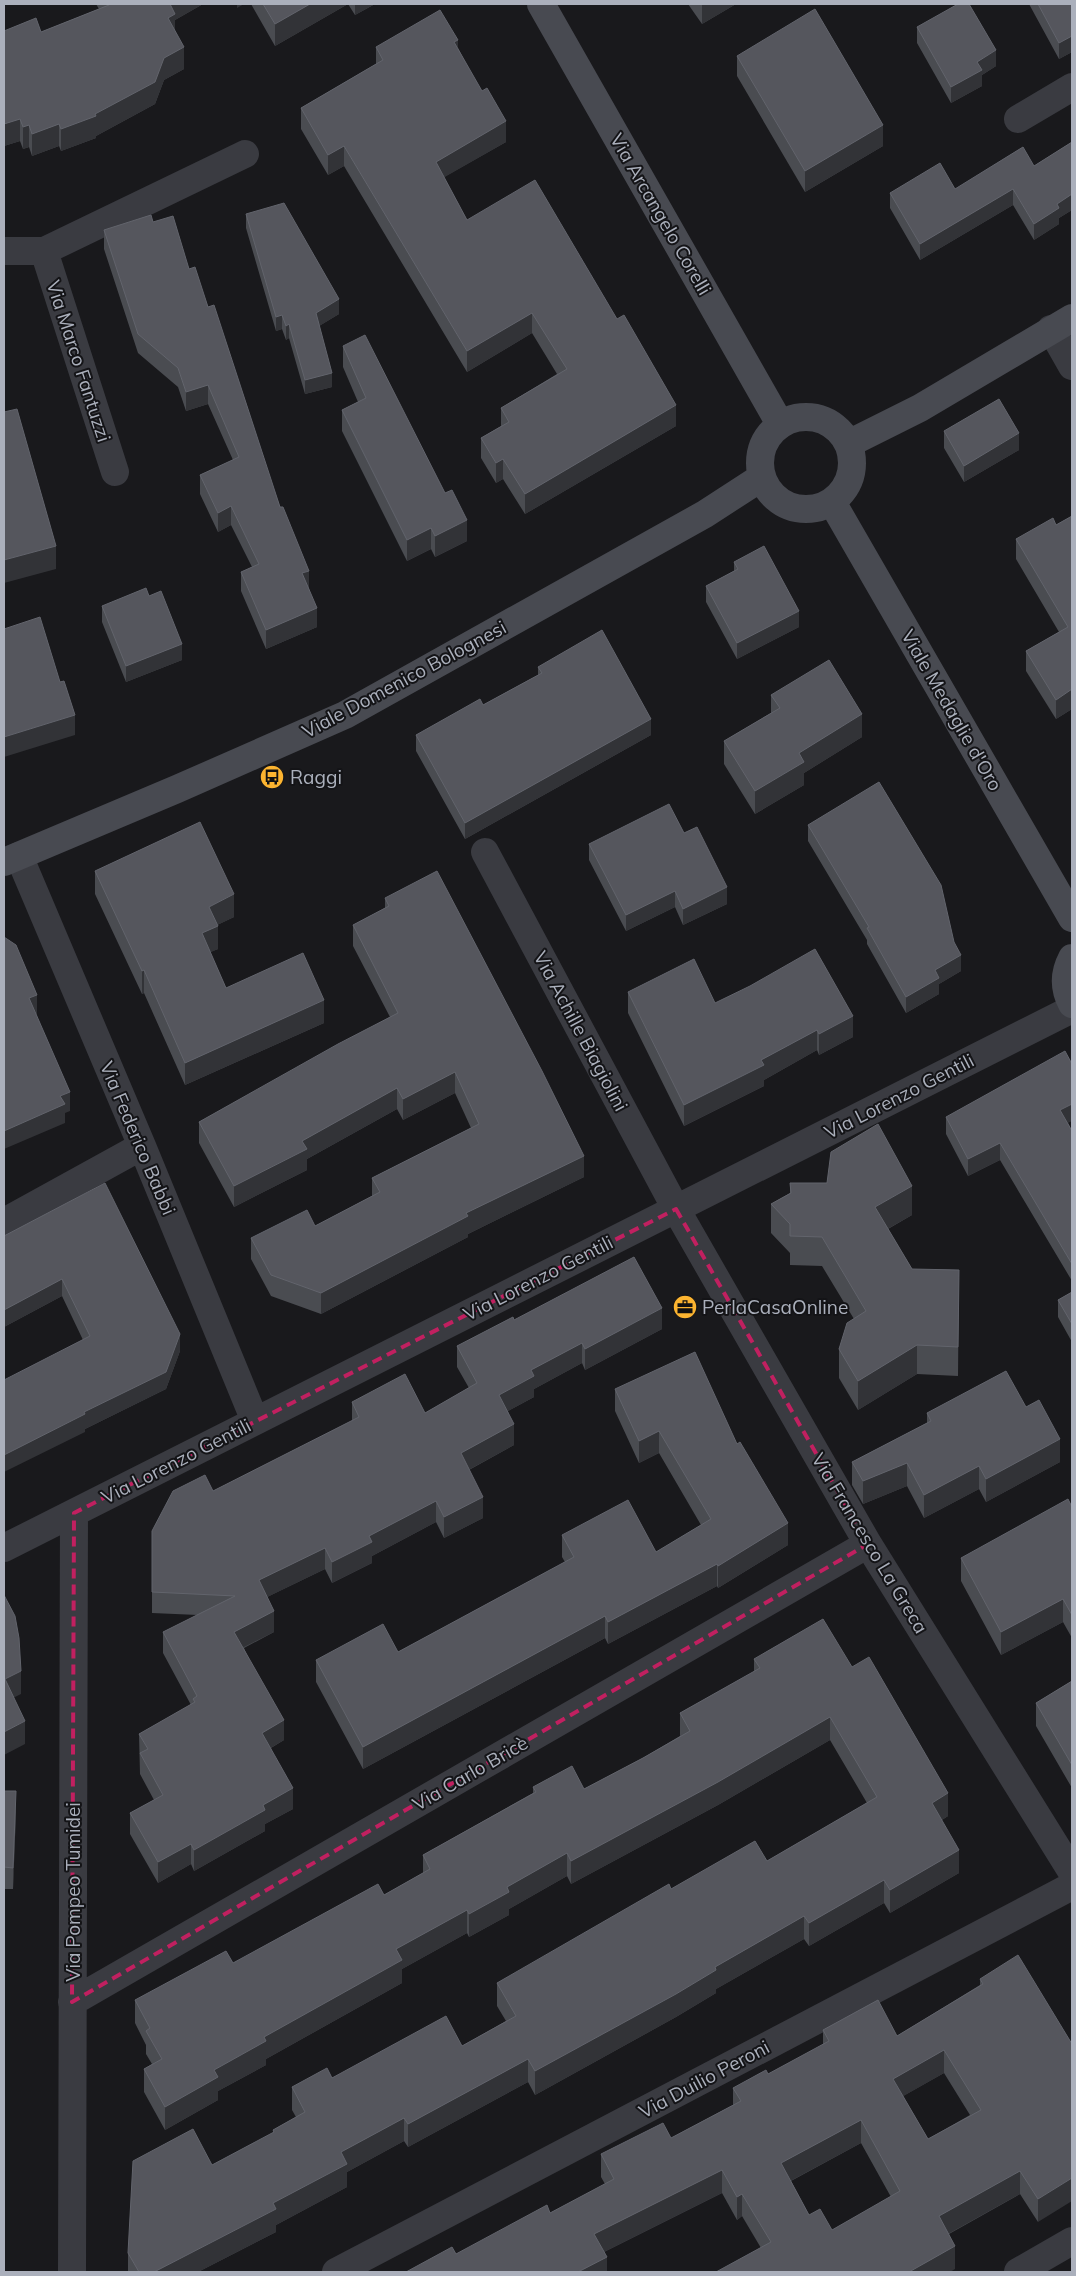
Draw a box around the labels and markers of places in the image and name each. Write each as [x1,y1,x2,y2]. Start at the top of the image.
bus stop icon: Raggi [259,764,285,790]
place label: Raggi [290,765,342,789]
office icon: PerlaCasaOnline [672,1294,698,1320]
place label: PerlaCasaOnline [702,1295,848,1319]

